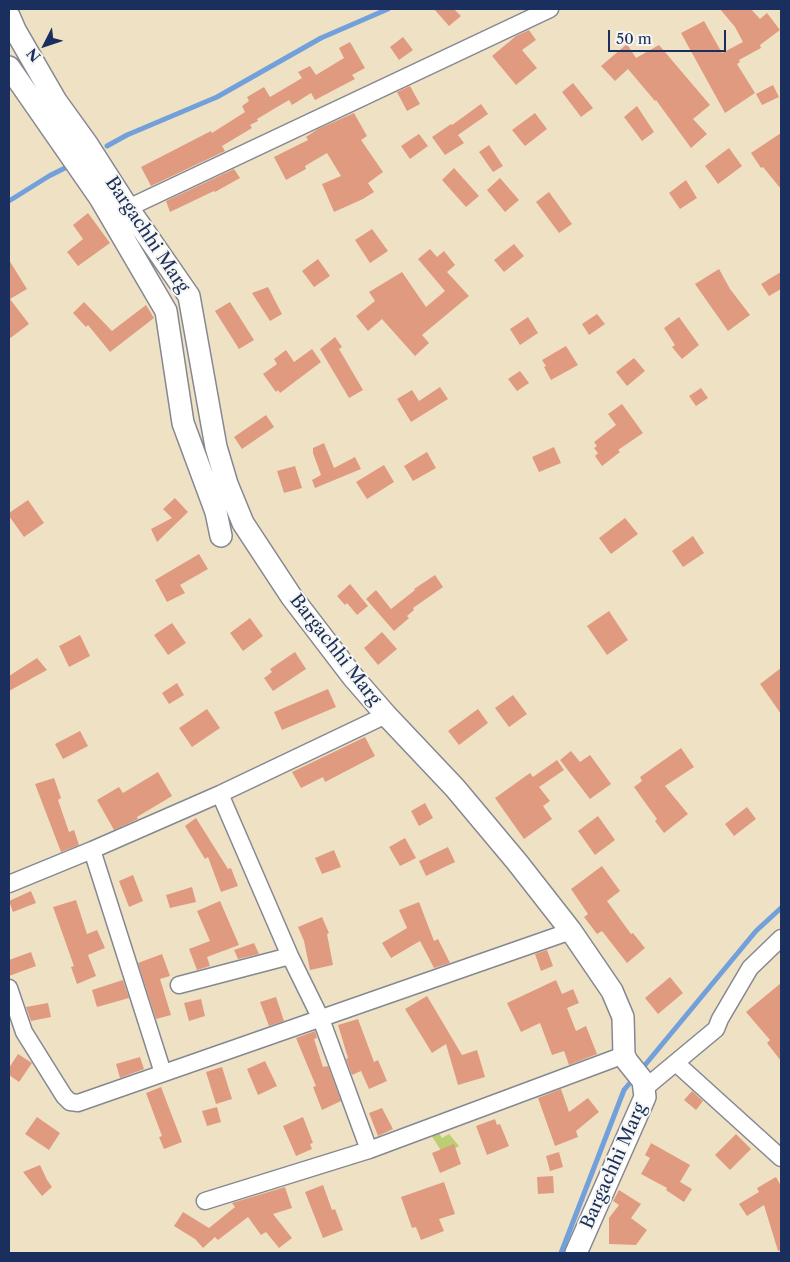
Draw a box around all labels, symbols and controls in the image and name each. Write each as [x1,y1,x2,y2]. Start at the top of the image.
north arrow [20,20,70,70]
scale bar [610,20,728,52]
text: 50 m [616,29,652,48]
text: N [23,44,44,65]
street label: Bargachhi Marg [100,173,194,297]
street label: Bargachhi Marg [285,590,385,710]
street label: Bargachhi Marg [577,1100,651,1232]

